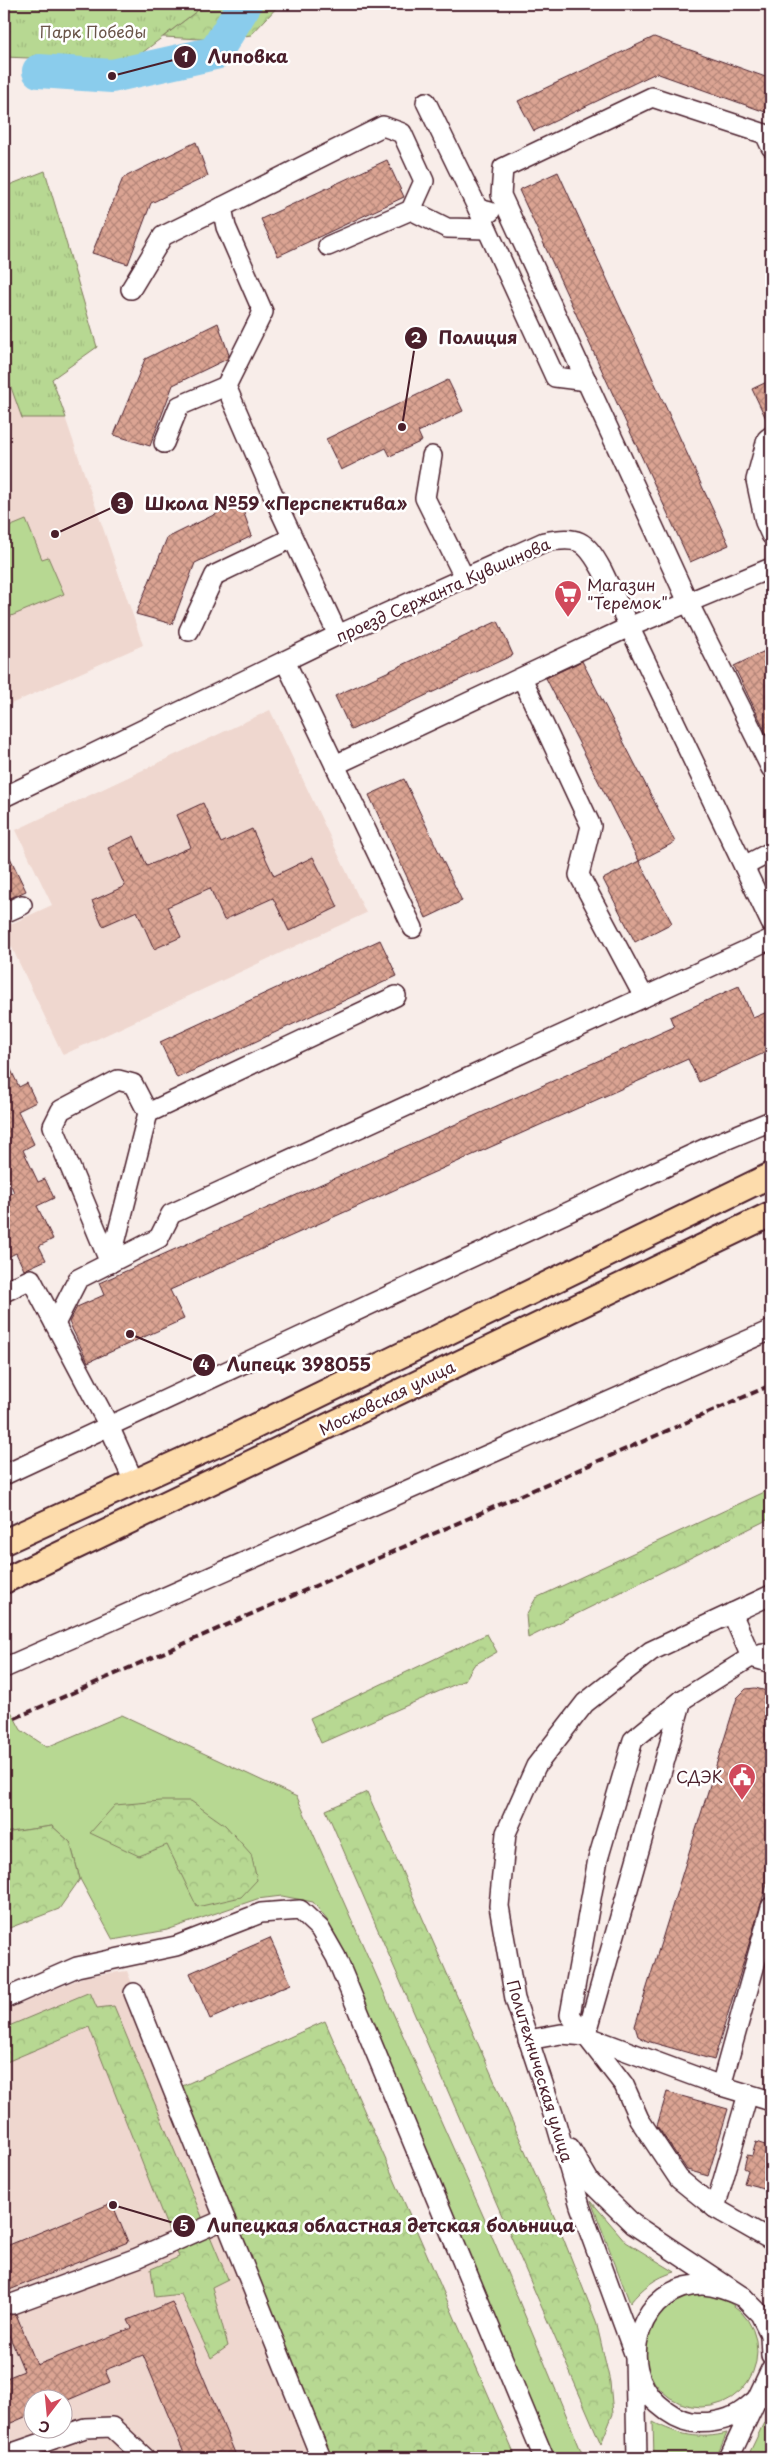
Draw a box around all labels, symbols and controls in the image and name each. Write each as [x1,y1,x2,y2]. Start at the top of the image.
park label: Парк Победы [40,19,146,43]
callout: Липовка [173,40,298,73]
text: Липовка [208,42,288,69]
text: 1 [181,44,189,67]
callout: Полиция [404,321,527,354]
text: Полиция [439,323,517,350]
text: 2 [411,325,422,348]
callout: Школа №59 «Перспектива» [109,487,418,520]
text: Школа №59 «Перспектива» [145,489,408,516]
text: 3 [117,491,127,514]
street label: проезд Сержанта Кувшинова [332,531,554,647]
place label: Магазин "Теремок" [587,572,668,614]
supermarket icon: Магазин "Теремок" [553,579,583,618]
callout: Липецк 398055 [192,1348,382,1381]
text: Липецк 398055 [227,1350,371,1377]
text: 4 [199,1352,209,1375]
street label: Московская улица [314,1354,459,1440]
public building icon: СДЭК [727,1762,757,1801]
place label: СДЭК [676,1764,723,1788]
street label: Политехническая улица [502,1977,580,2165]
callout: Липецкая областная детская больница [172,2210,585,2243]
text: Липецкая областная детская больница [207,2211,576,2238]
text: 5 [179,2213,189,2236]
north arrow [22,2390,72,2440]
text: С [36,2415,52,2439]

